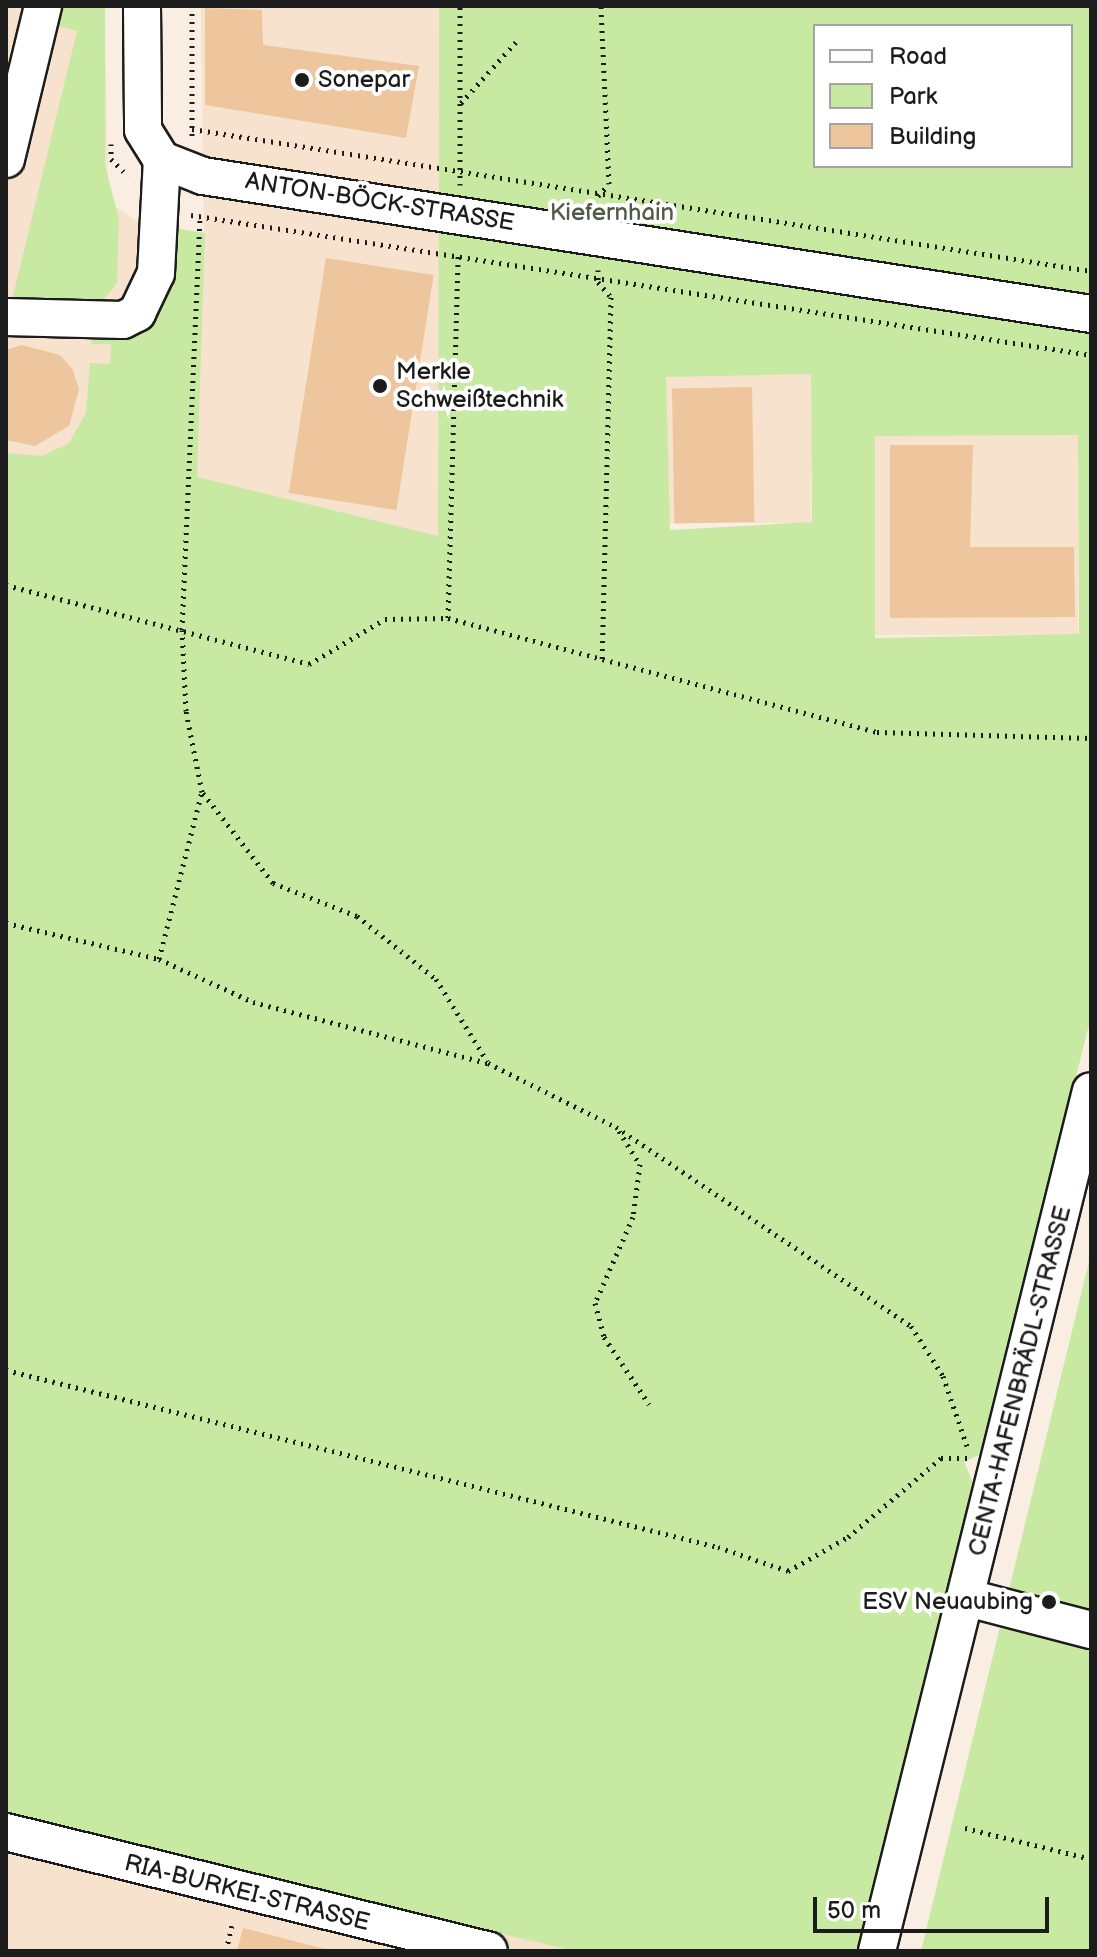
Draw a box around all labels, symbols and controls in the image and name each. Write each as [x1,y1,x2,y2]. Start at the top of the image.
legend [813,24,1073,168]
text: Road [889,42,947,71]
place label: Sonepar [318,66,410,94]
marker: Sonepar [293,71,311,89]
text: Park [889,82,937,111]
text: Building [889,122,976,151]
street label: ANTON-BÖCK-STRASSE [243,166,517,238]
park label: Kiefernhain [550,199,674,227]
place label: Merkle Schweißtechnik [396,358,563,414]
marker: Merkle Schweißtechnik [371,377,389,395]
street label: CENTA-HAFENBRÄDL-STRASSE [962,1203,1078,1559]
place label: ESV Neuaubing [862,1588,1033,1616]
marker: ESV Neuaubing [1040,1593,1058,1611]
street label: RIA-BURKEI-STRASSE [121,1849,373,1937]
scale bar [817,1881,1053,1931]
text: 50 m [827,1896,881,1925]

